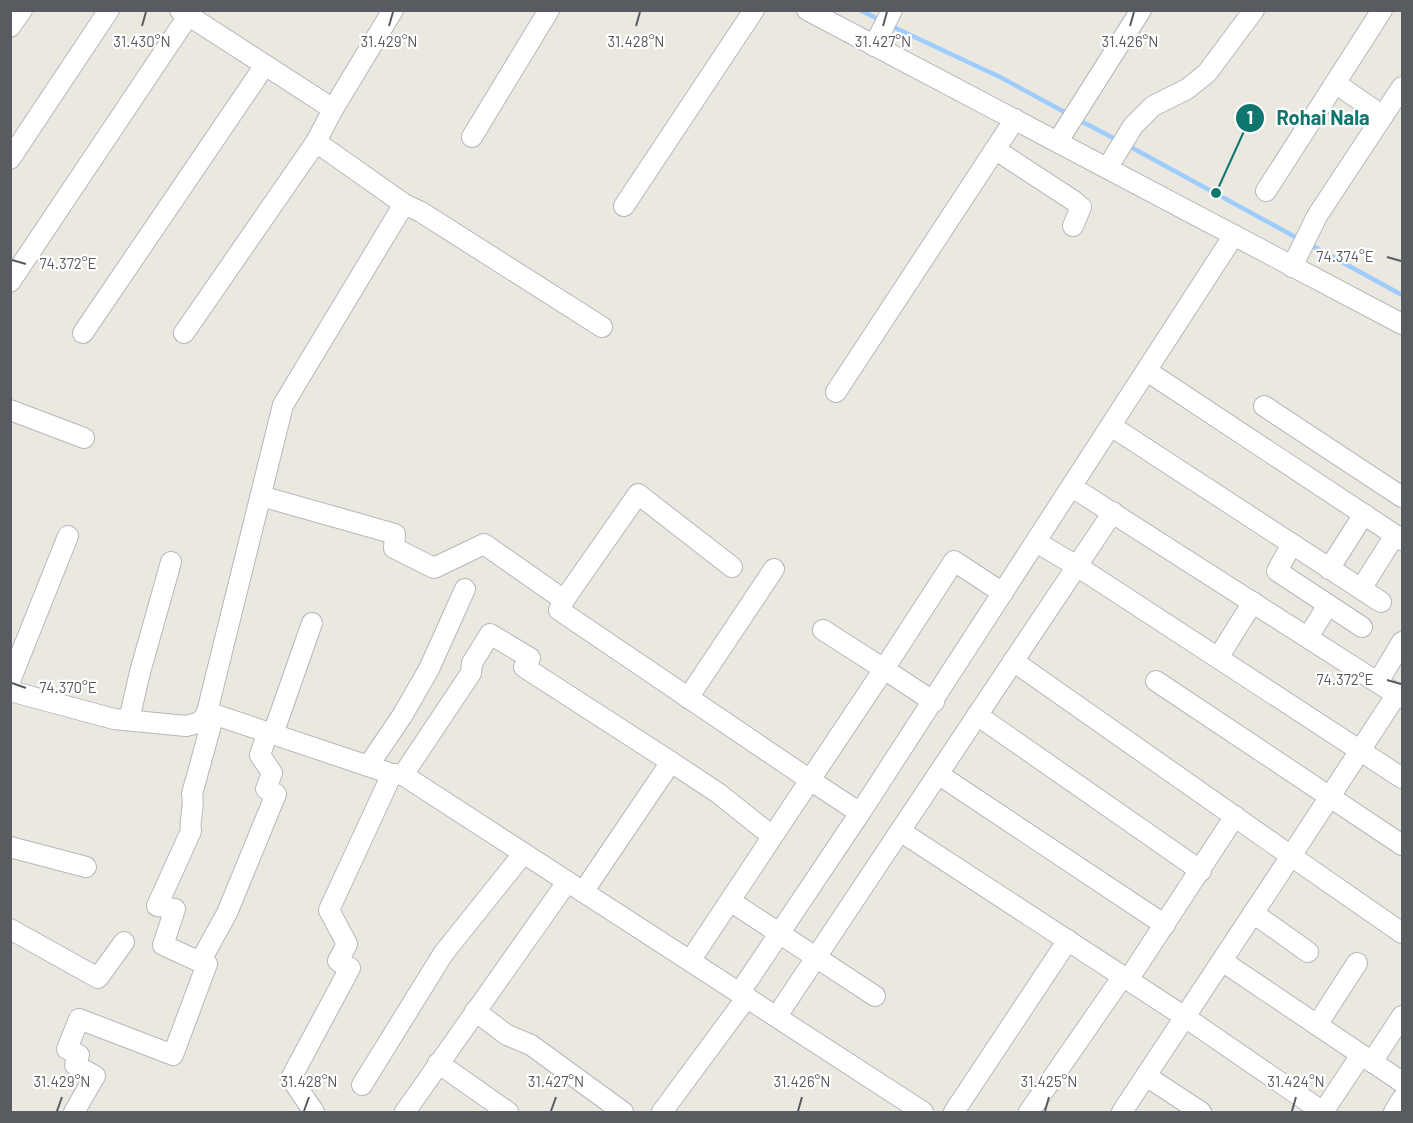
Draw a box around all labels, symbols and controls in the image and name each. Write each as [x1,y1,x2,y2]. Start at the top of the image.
text: 31.430°N [113,32,171,50]
text: 31.429°N [360,32,418,50]
text: 31.428°N [607,32,665,50]
text: 31.427°N [855,32,911,50]
text: 31.426°N [1102,32,1158,50]
callout: Rohai Nala [1235,99,1382,137]
text: Rohai Nala [1276,105,1370,129]
text: 1 [1247,106,1253,128]
text: 74.374°E [1316,247,1374,265]
text: 74.372°E [39,254,97,272]
text: 74.372°E [1316,670,1374,688]
text: 74.370°E [39,678,97,696]
text: 31.429°N [33,1072,91,1090]
text: 31.428°N [280,1072,338,1090]
text: 31.427°N [528,1072,584,1090]
text: 31.426°N [774,1072,830,1090]
text: 31.425°N [1021,1072,1077,1090]
text: 31.424°N [1267,1072,1325,1090]

